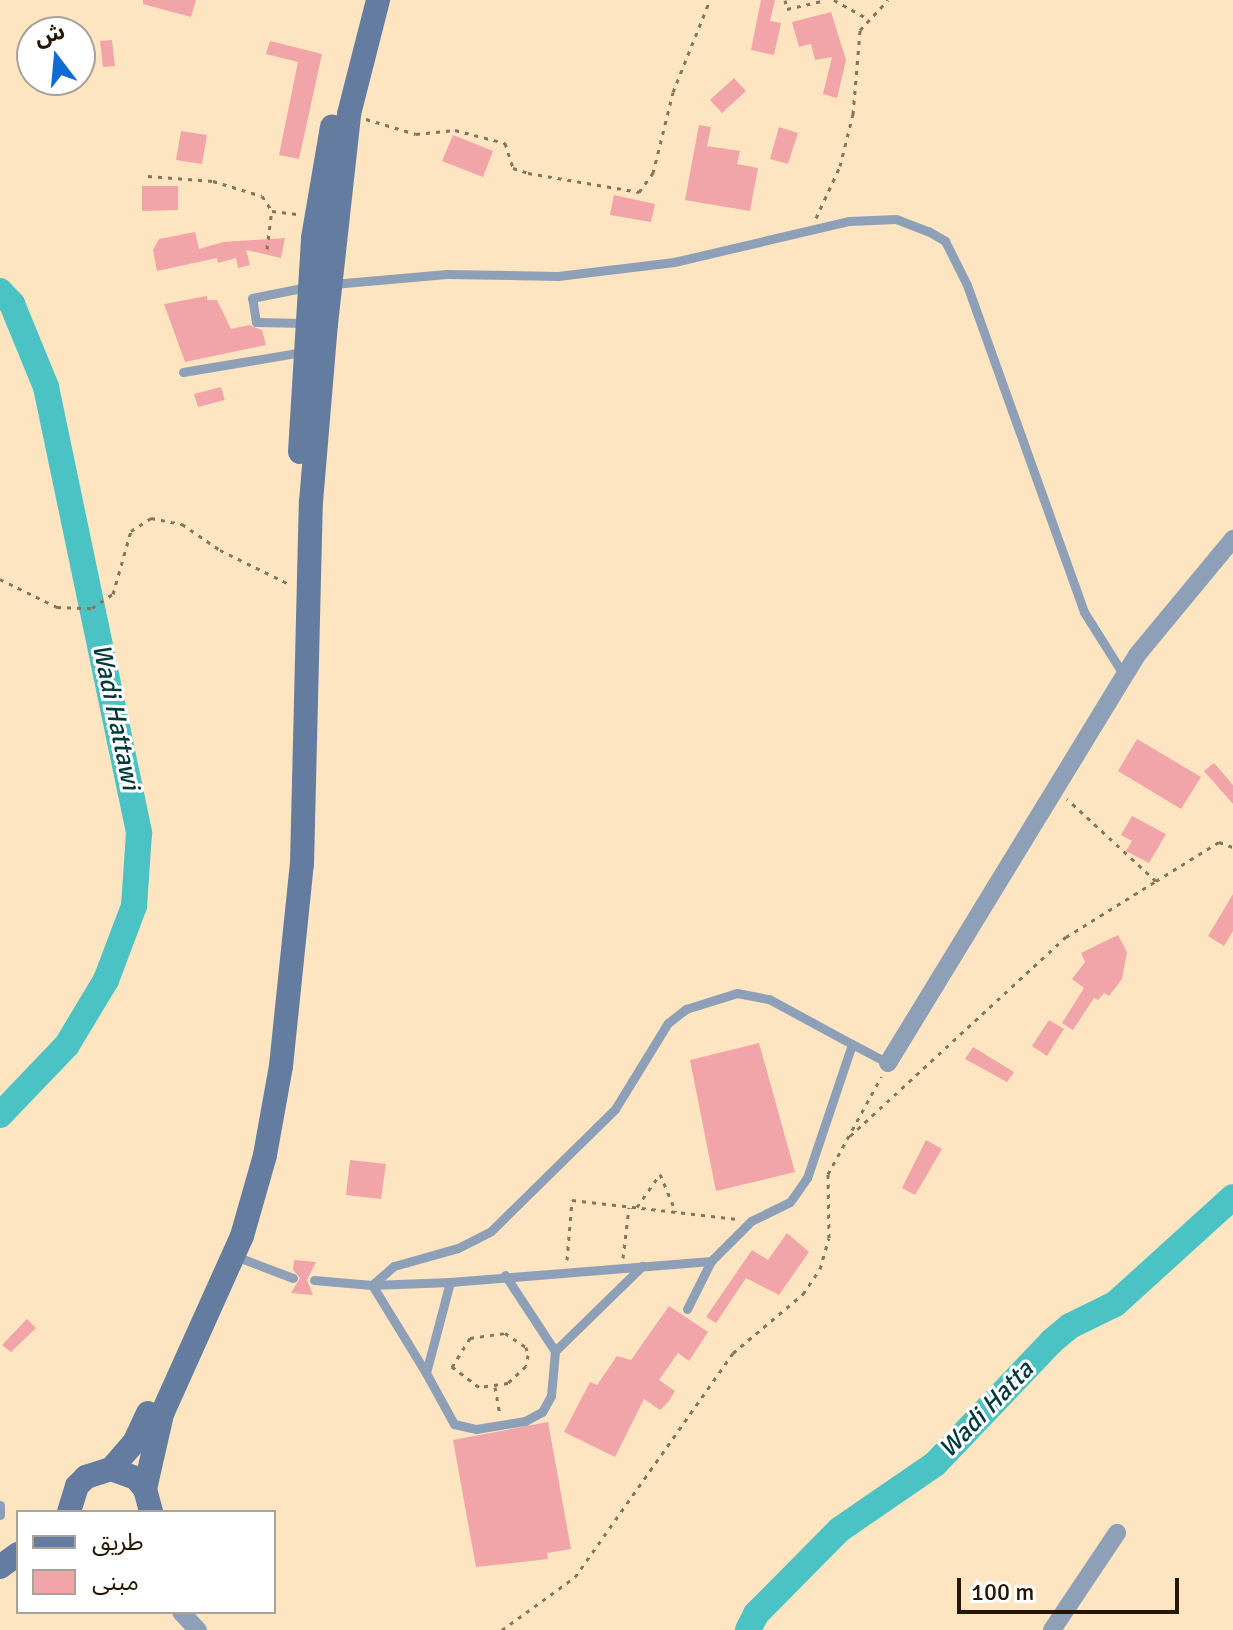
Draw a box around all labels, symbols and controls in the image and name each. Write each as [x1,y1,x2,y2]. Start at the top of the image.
north arrow [16,16,96,96]
text: ش [32,17,68,52]
water label: Wadi Hattawi [84,641,146,793]
water label: Wadi Hatta [933,1355,1041,1465]
legend [16,1510,276,1614]
text: طريق [92,1527,144,1557]
scale bar [961,1562,1183,1612]
text: مبنى [92,1567,139,1597]
text: 100 m [971,1577,1034,1607]

